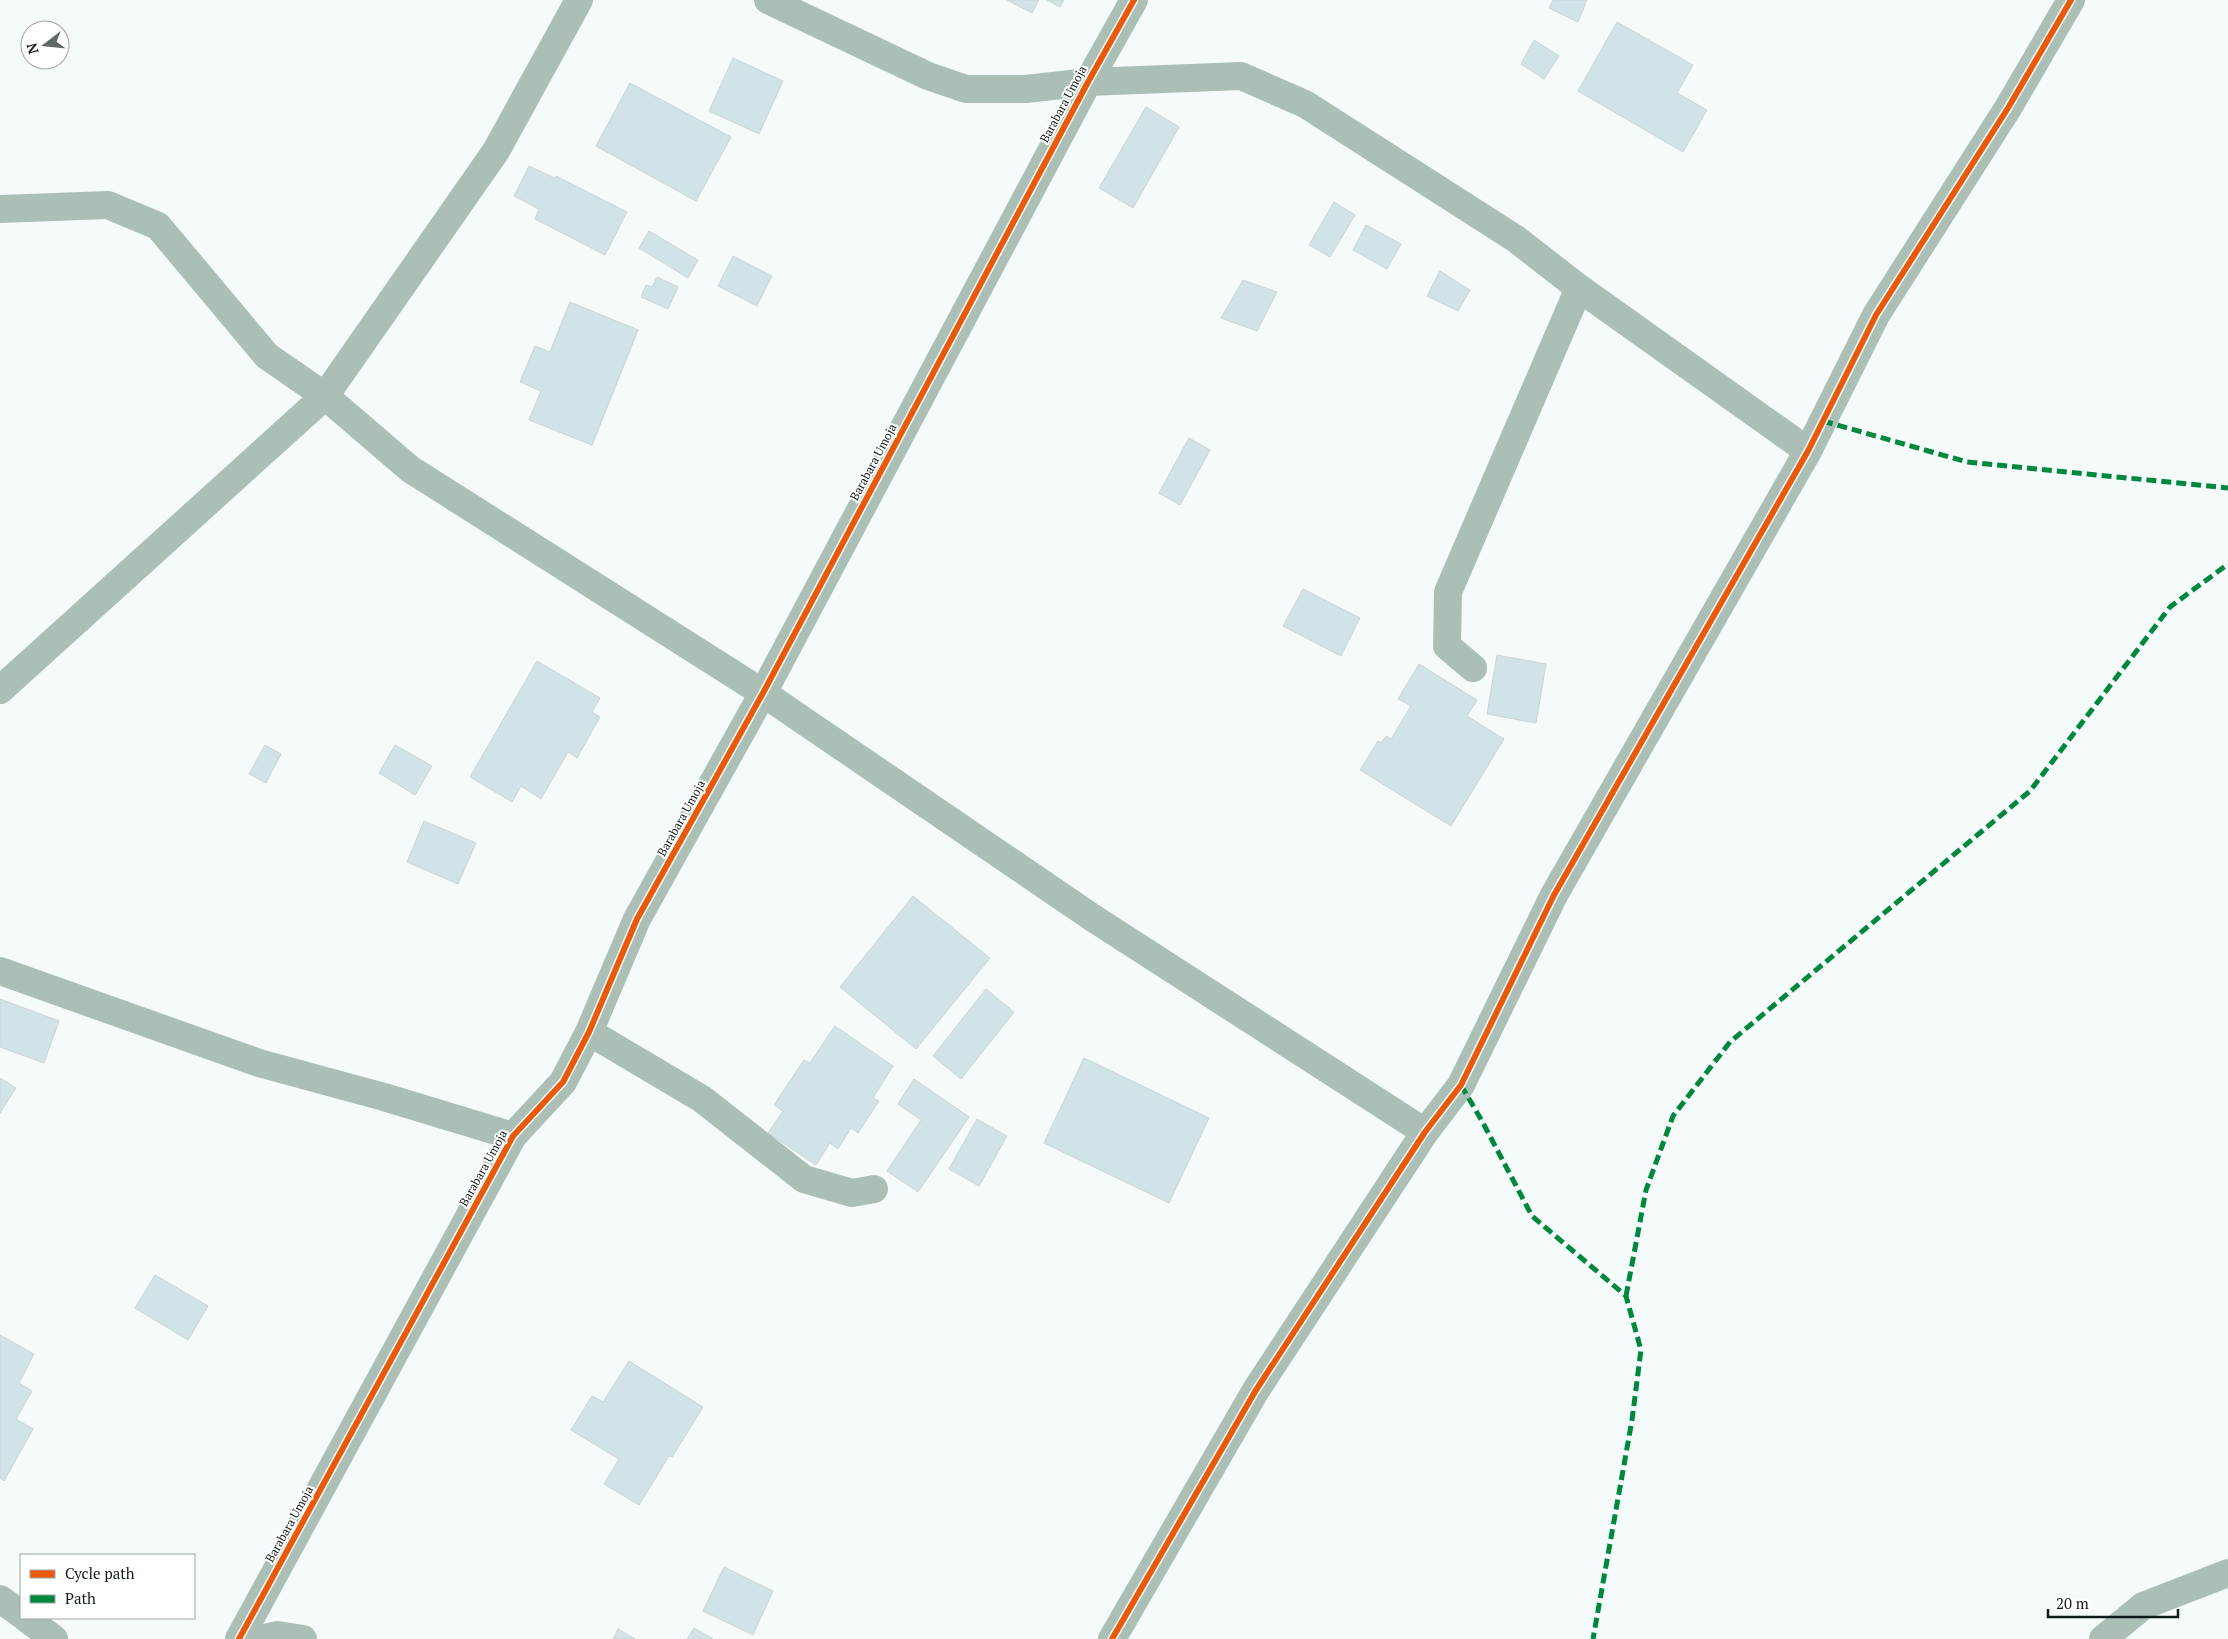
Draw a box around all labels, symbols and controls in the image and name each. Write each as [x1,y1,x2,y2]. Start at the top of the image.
north arrow [20,20,70,70]
text: N [21,41,43,56]
street label: Barabara Umoja [1036,63,1090,145]
street label: Barabara Umoja [846,421,900,503]
street label: Barabara Umoja [654,777,708,859]
street label: Barabara Umoja [456,1127,510,1209]
street label: Barabara Umoja [262,1483,316,1565]
legend [20,1554,195,1619]
text: Cycle path [65,1563,135,1583]
scale bar [2048,1586,2178,1618]
text: Path [65,1588,96,1608]
text: 20 m [2056,1593,2089,1613]

